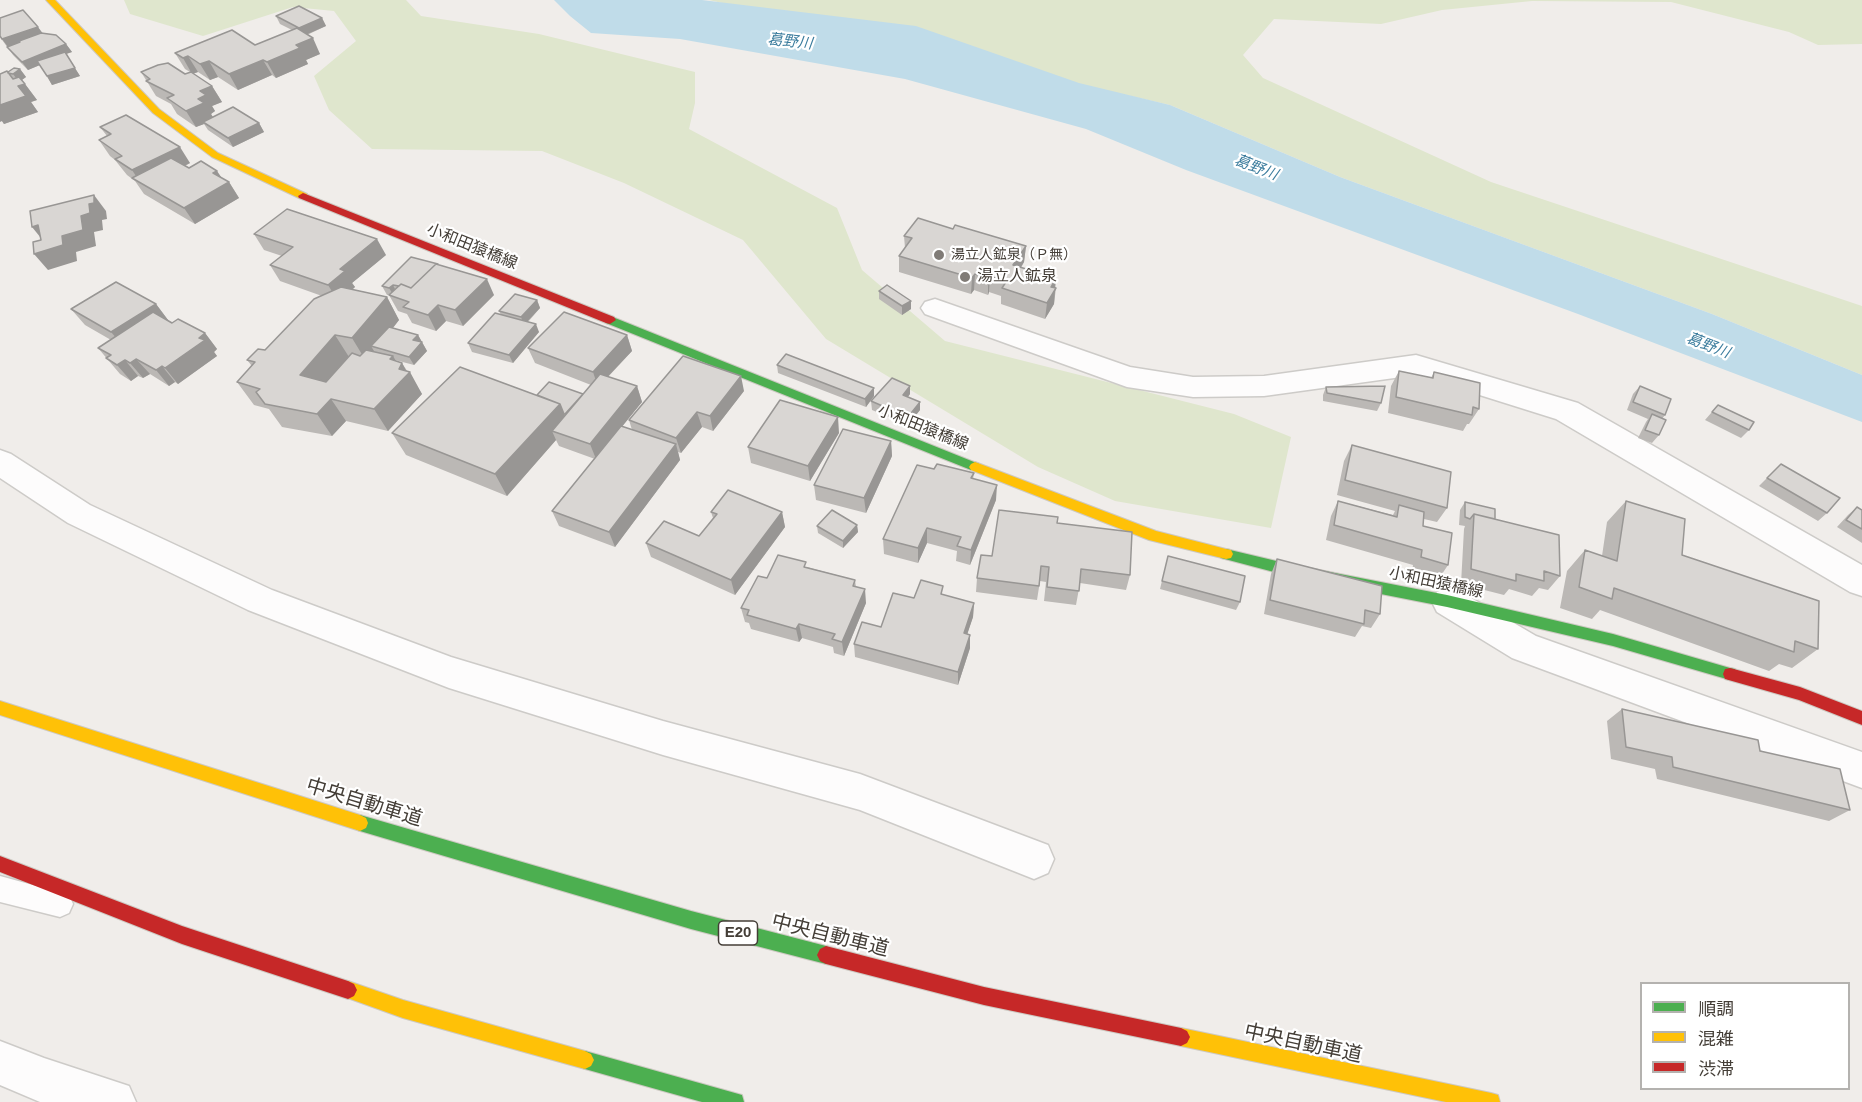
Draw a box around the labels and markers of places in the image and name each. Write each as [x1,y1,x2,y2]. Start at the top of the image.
place label: 湯立人鉱泉（Ｐ無） [951,247,1077,263]
marker: 湯立人鉱泉（Ｐ無） [932,248,946,262]
place label: 湯立人鉱泉 [977,267,1057,287]
marker: 湯立人鉱泉 [958,270,972,284]

